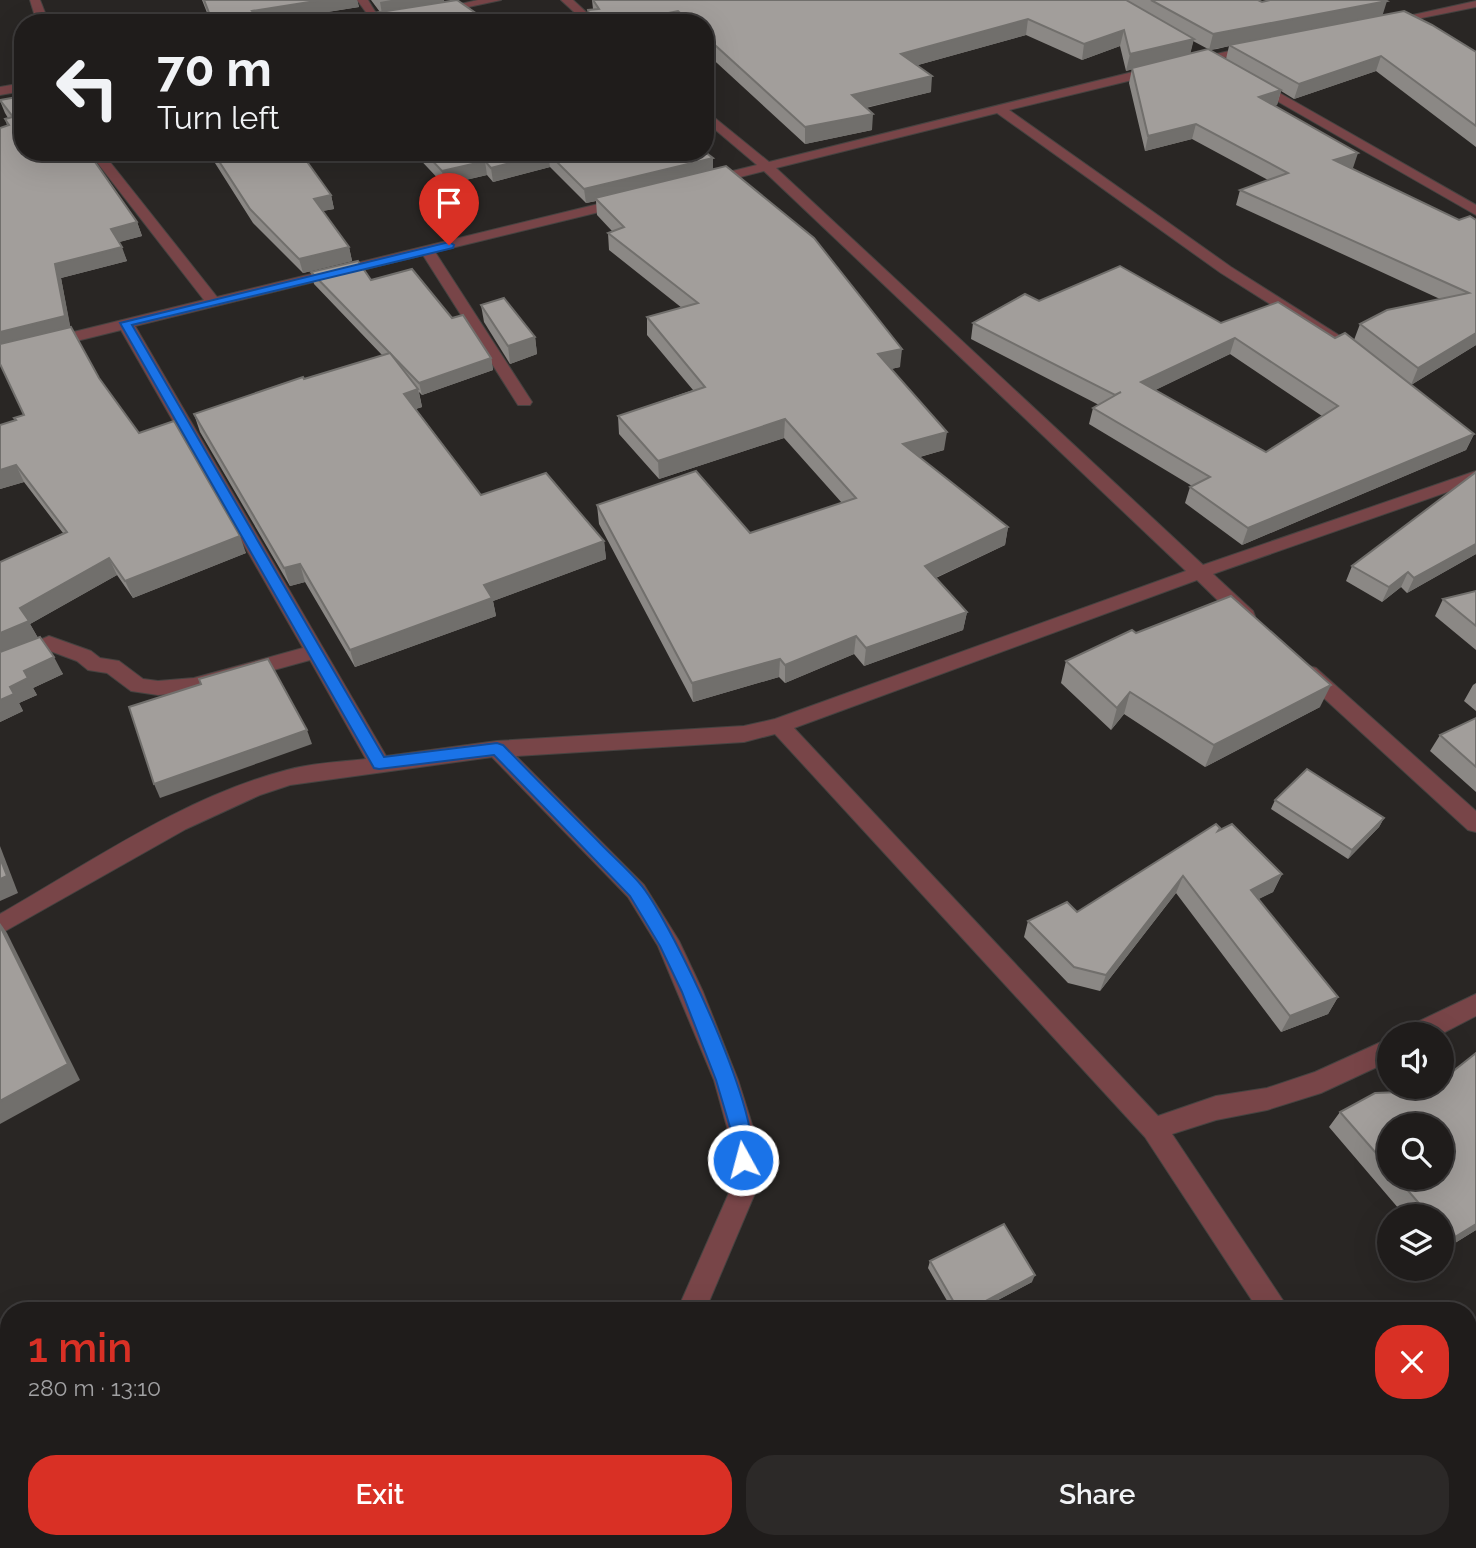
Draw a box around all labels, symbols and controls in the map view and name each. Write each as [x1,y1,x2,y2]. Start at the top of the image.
text: 70 m [157,40,272,97]
icon: left [42,42,133,133]
text: Turn left [157,99,279,136]
pin [419,173,479,245]
icon: arrive [430,184,468,222]
map controls [1377,1022,1454,1281]
button: sound [1377,1022,1454,1099]
button: search [1377,1113,1454,1190]
position arrow [706,1123,780,1197]
button: layers [1377,1204,1454,1281]
text: 1 min [28,1323,132,1372]
button: close [1375,1325,1449,1399]
text: 280 m · 13:10 [28,1374,161,1401]
button: Exit [28,1455,732,1535]
button: Share [746,1455,1449,1535]

